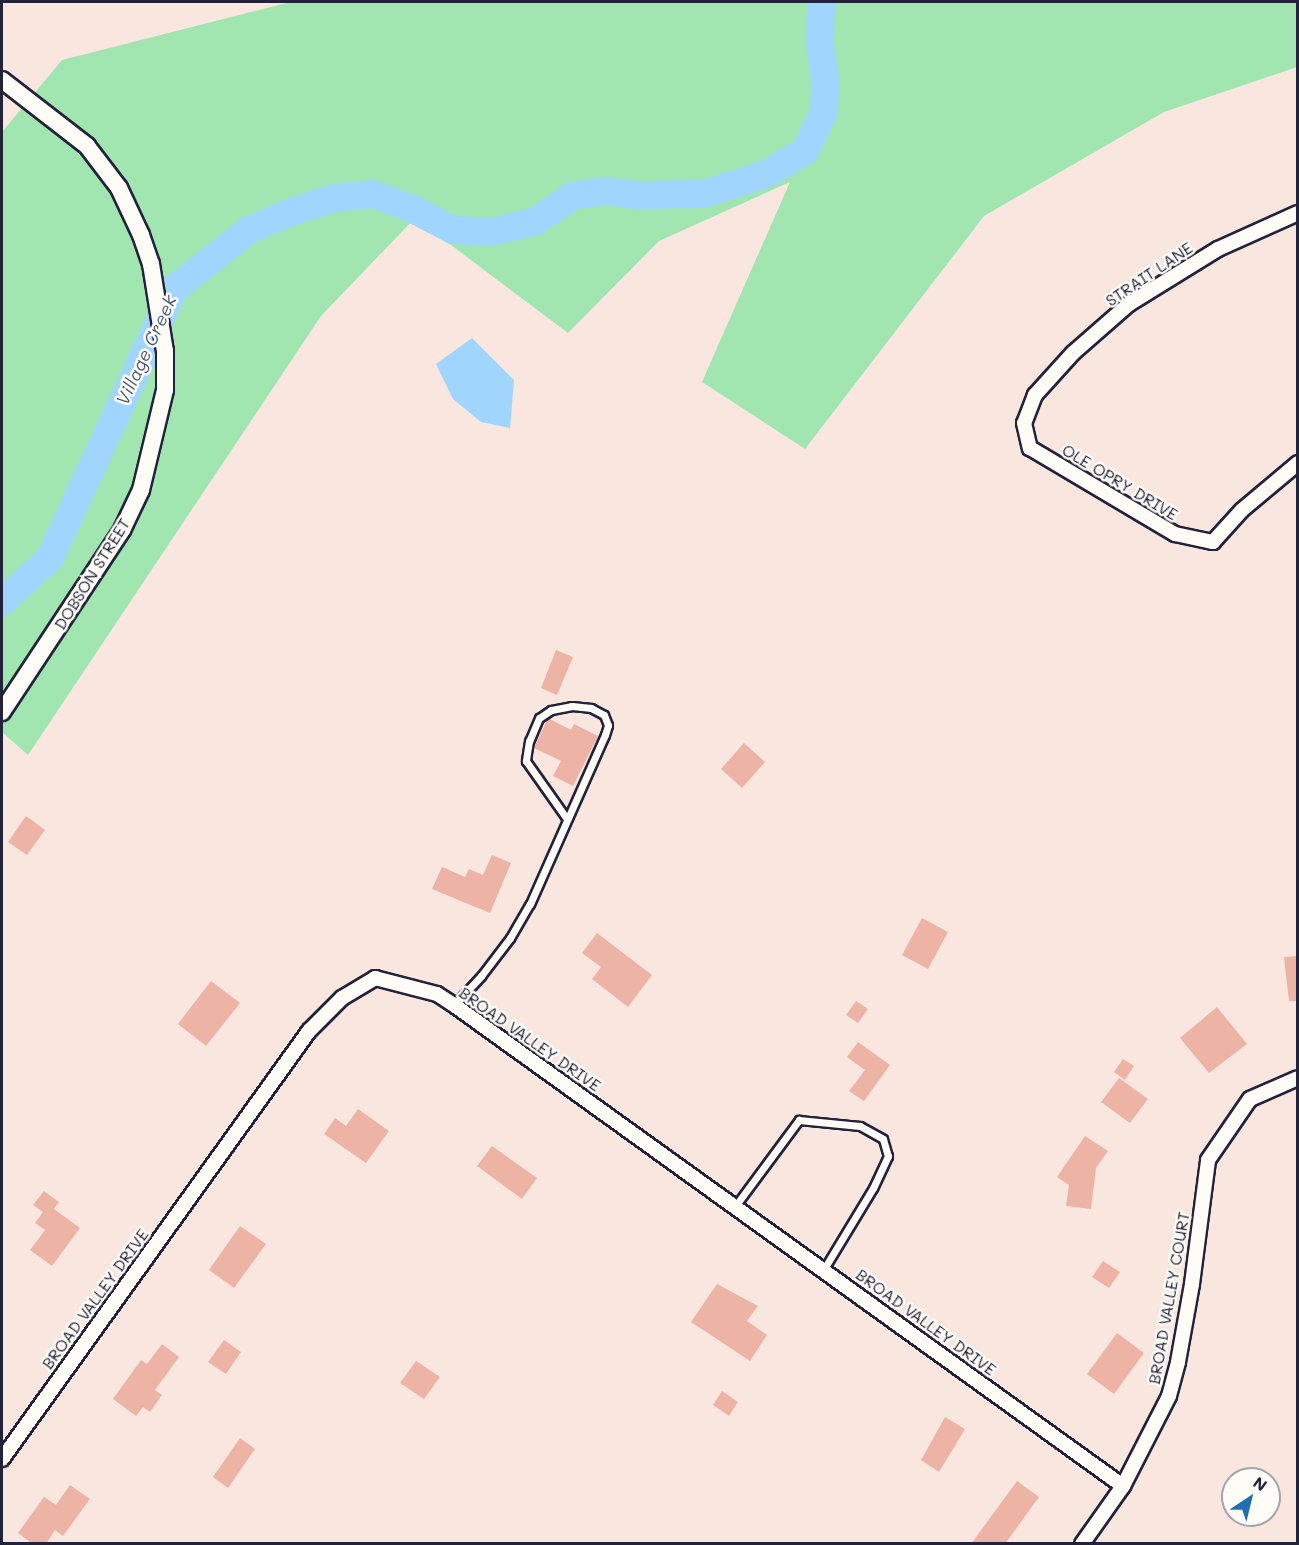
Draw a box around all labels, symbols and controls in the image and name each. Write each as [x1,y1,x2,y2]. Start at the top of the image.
street label: STRAIT LANE [1102,238,1196,310]
water label: Village Creek [111,292,181,408]
street label: OLE OPRY DRIVE [1059,440,1181,524]
street label: DOBSON STREET [50,515,134,633]
street label: BROAD VALLEY DRIVE [456,983,604,1095]
street label: BROAD VALLEY COURT [1144,1210,1194,1386]
street label: BROAD VALLEY DRIVE [38,1225,152,1373]
street label: BROAD VALLEY DRIVE [852,1265,1000,1379]
north arrow [1221,1467,1281,1527]
text: N [1249,1471,1271,1496]

